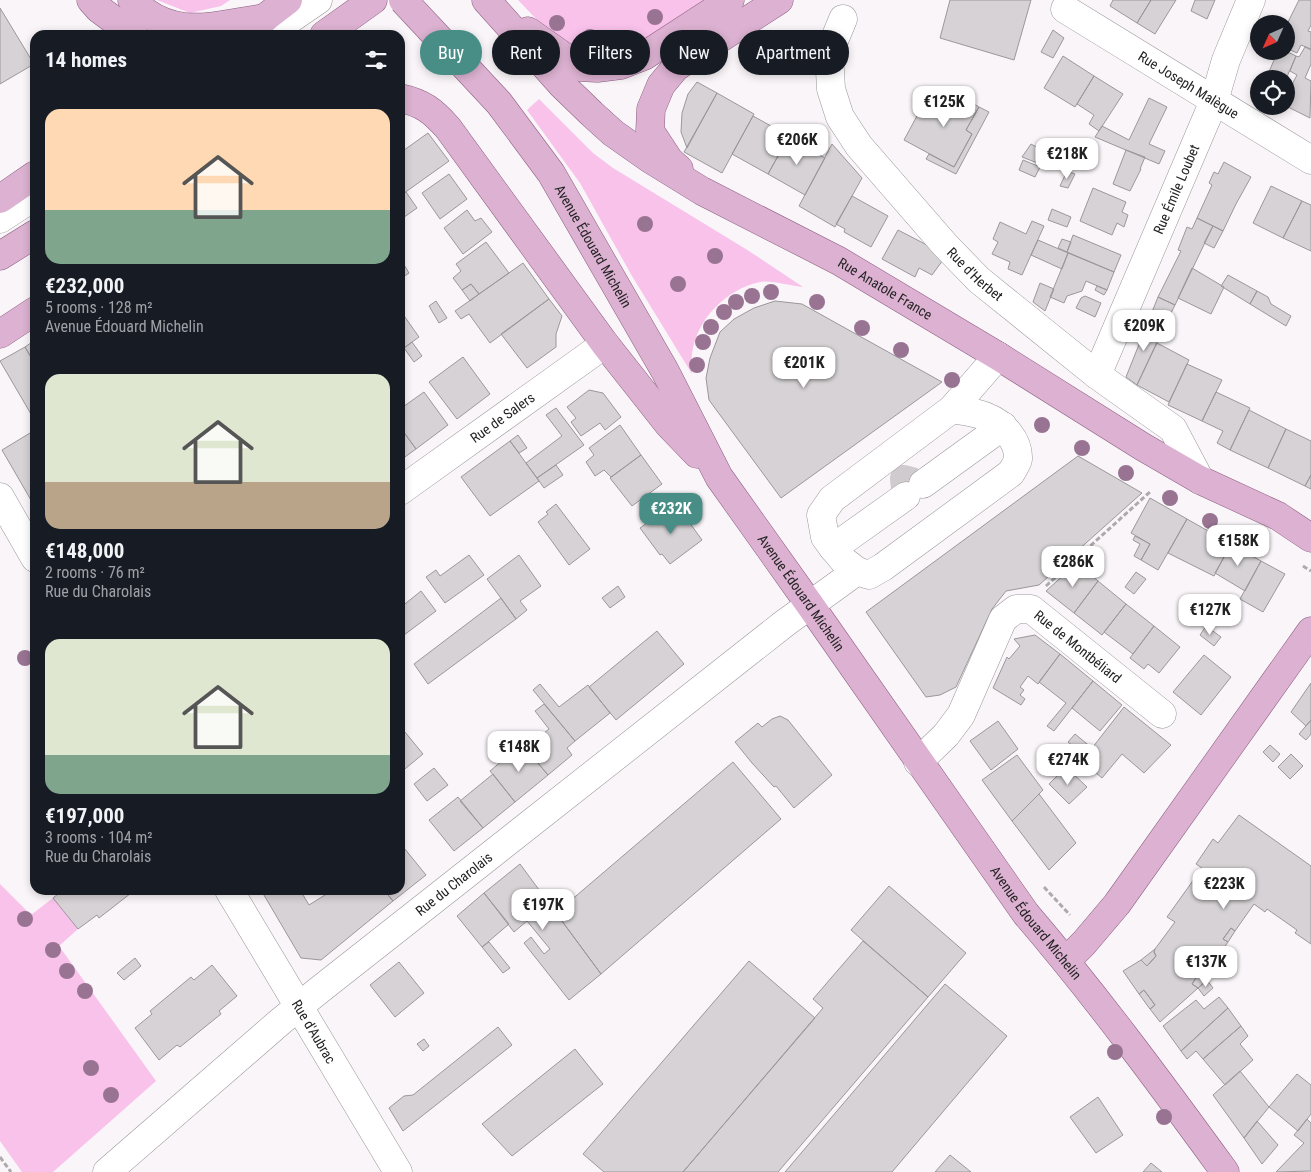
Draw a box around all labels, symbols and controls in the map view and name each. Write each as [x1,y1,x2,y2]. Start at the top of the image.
north arrow [1250,15,1295,60]
map controls [1250,15,1295,115]
chip: Buy [420,30,482,75]
chip: Rent [492,30,560,75]
chip: Filters [570,30,650,75]
chip: New [660,30,728,75]
chip: Apartment [738,30,849,75]
icon: filters [362,46,390,74]
text: 14 homes [45,48,127,72]
street label: Rue Joseph Malègue [1135,48,1242,122]
button: locate [1250,70,1295,115]
pin: €125K [909,86,979,128]
text: €125K [923,92,965,111]
pin: €206K [762,124,832,166]
text: €206K [776,130,818,149]
pin: €218K [1032,138,1102,180]
icon: home [173,142,263,232]
street label: Rue Émile Loubet [1150,142,1203,236]
text: €218K [1046,144,1088,163]
street label: Avenue Édouard Michelin [552,182,635,310]
street label: Rue d'Herbet [944,244,1006,304]
street label: Rue Anatole France [835,254,935,323]
text: €232,000 [45,274,124,298]
text: 5 rooms · 128 m² [45,298,153,317]
pin: €209K [1109,310,1179,352]
text: €209K [1123,316,1165,335]
text: Avenue Édouard Michelin [45,317,204,336]
pin: €201K [769,346,839,389]
text: €201K [783,353,825,372]
street label: Rue de Salers [467,389,538,446]
icon: home [173,407,263,497]
pin: €232K [636,492,706,535]
text: €232K [650,499,692,518]
pin: €158K [1203,524,1273,567]
text: €158K [1217,531,1259,550]
street label: Avenue Édouard Michelin [755,532,848,654]
text: €148,000 [45,539,124,563]
pin: €286K [1038,546,1108,588]
text: €286K [1052,552,1094,571]
text: 2 rooms · 76 m² [45,563,145,582]
text: Rue du Charolais [45,582,151,601]
pin: €127K [1175,594,1245,636]
text: €127K [1189,600,1231,619]
street label: Rue de Montbéliard [1031,607,1125,686]
icon: home [173,672,263,762]
pin: €148K [484,730,554,773]
text: €148K [498,737,540,756]
pin: €274K [1033,744,1103,786]
text: €274K [1047,750,1089,769]
text: €197,000 [45,804,124,828]
text: 3 rooms · 104 m² [45,828,153,847]
text: Rue du Charolais [45,847,151,866]
street label: Rue du Charolais [412,849,495,919]
street label: Avenue Édouard Michelin [987,863,1085,983]
pin: €223K [1189,868,1259,910]
text: €223K [1203,874,1245,893]
pin: €197K [508,888,578,931]
text: €197K [522,895,564,914]
pin: €137K [1171,946,1241,988]
text: €137K [1185,952,1227,971]
street label: Rue d'Aubrac [289,997,339,1066]

